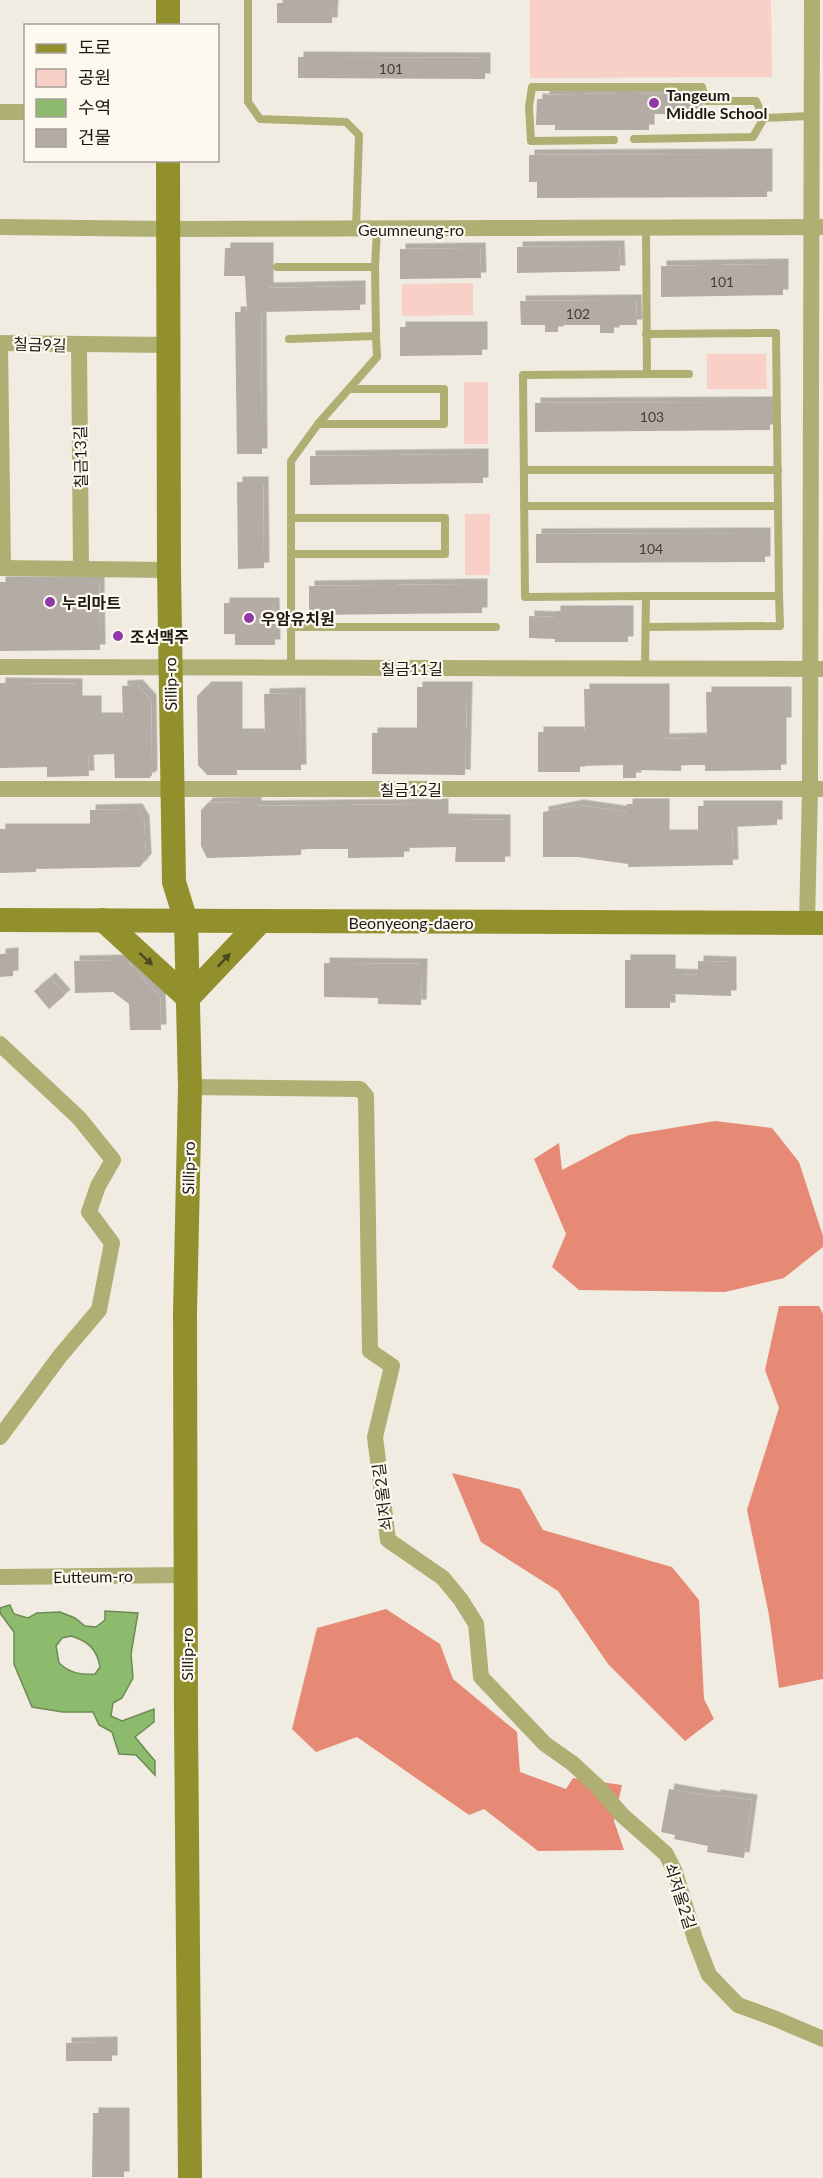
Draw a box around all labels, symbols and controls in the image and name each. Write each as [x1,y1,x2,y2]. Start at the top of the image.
legend [24,24,219,162]
text: 도로 [78,36,111,58]
house number: 101 [379,60,403,77]
text: 공원 [78,66,111,88]
place label: Tangeum Middle School [666,85,768,122]
text: 수역 [78,96,111,118]
marker: Tangeum Middle School [647,96,661,110]
text: 건물 [78,126,111,148]
street label: Geumneung-ro [358,220,464,239]
house number: 101 [710,273,734,290]
house number: 102 [566,305,590,322]
street label: 칠금9길 [13,334,67,354]
house number: 103 [640,408,664,425]
street label: 칠금13길 [70,425,90,489]
house number: 104 [639,540,663,557]
place label: 누리마트 [62,593,121,612]
marker: 누리마트 [43,595,57,609]
place label: 우암유치원 [261,609,335,628]
marker: 우암유치원 [242,611,256,625]
place label: 조선맥주 [130,627,189,646]
marker: 조선맥주 [111,629,125,643]
street label: Sillip-ro [160,657,180,711]
street label: 칠금11길 [381,659,443,678]
street label: 칠금12길 [380,780,442,799]
street label: Beonyeong-daero [348,913,474,932]
one-way arrow [138,952,153,966]
one-way arrow [217,953,230,968]
street label: Sillip-ro [178,1141,198,1195]
street label: 쇠저울2길 [368,1462,396,1532]
street label: Eutteum-ro [53,1566,133,1586]
street label: Sillip-ro [177,1627,196,1681]
street label: 쇠저울2길 [661,1861,701,1931]

